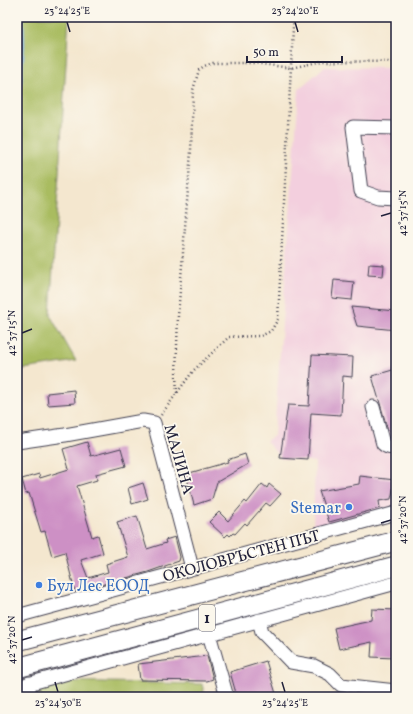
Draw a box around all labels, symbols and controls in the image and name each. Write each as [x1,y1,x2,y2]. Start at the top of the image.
text: 23°24'25"E [44,4,90,18]
text: 23°24'20"E [272,4,318,18]
scale bar [247,38,342,64]
text: 50 m [253,45,279,61]
text: 42°37'15"N [396,189,410,236]
text: 42°37'15"N [5,309,19,356]
street label: МАЛИНА [158,422,199,497]
text: 42°37'20"N [396,495,410,544]
place label: Stemar [290,498,341,520]
marker: Stemar [344,502,354,512]
street label: ОКОЛОВРЪСТЕН ПЪТ [161,525,322,588]
place label: Бул Лес ЕООД [47,576,150,598]
marker: Бул Лес ЕООД [34,580,44,590]
road number: 1 [199,605,215,631]
text: 42°37'20"N [5,615,19,664]
text: 23°24'30"E [35,696,81,710]
text: 23°24'25"E [262,696,308,710]

